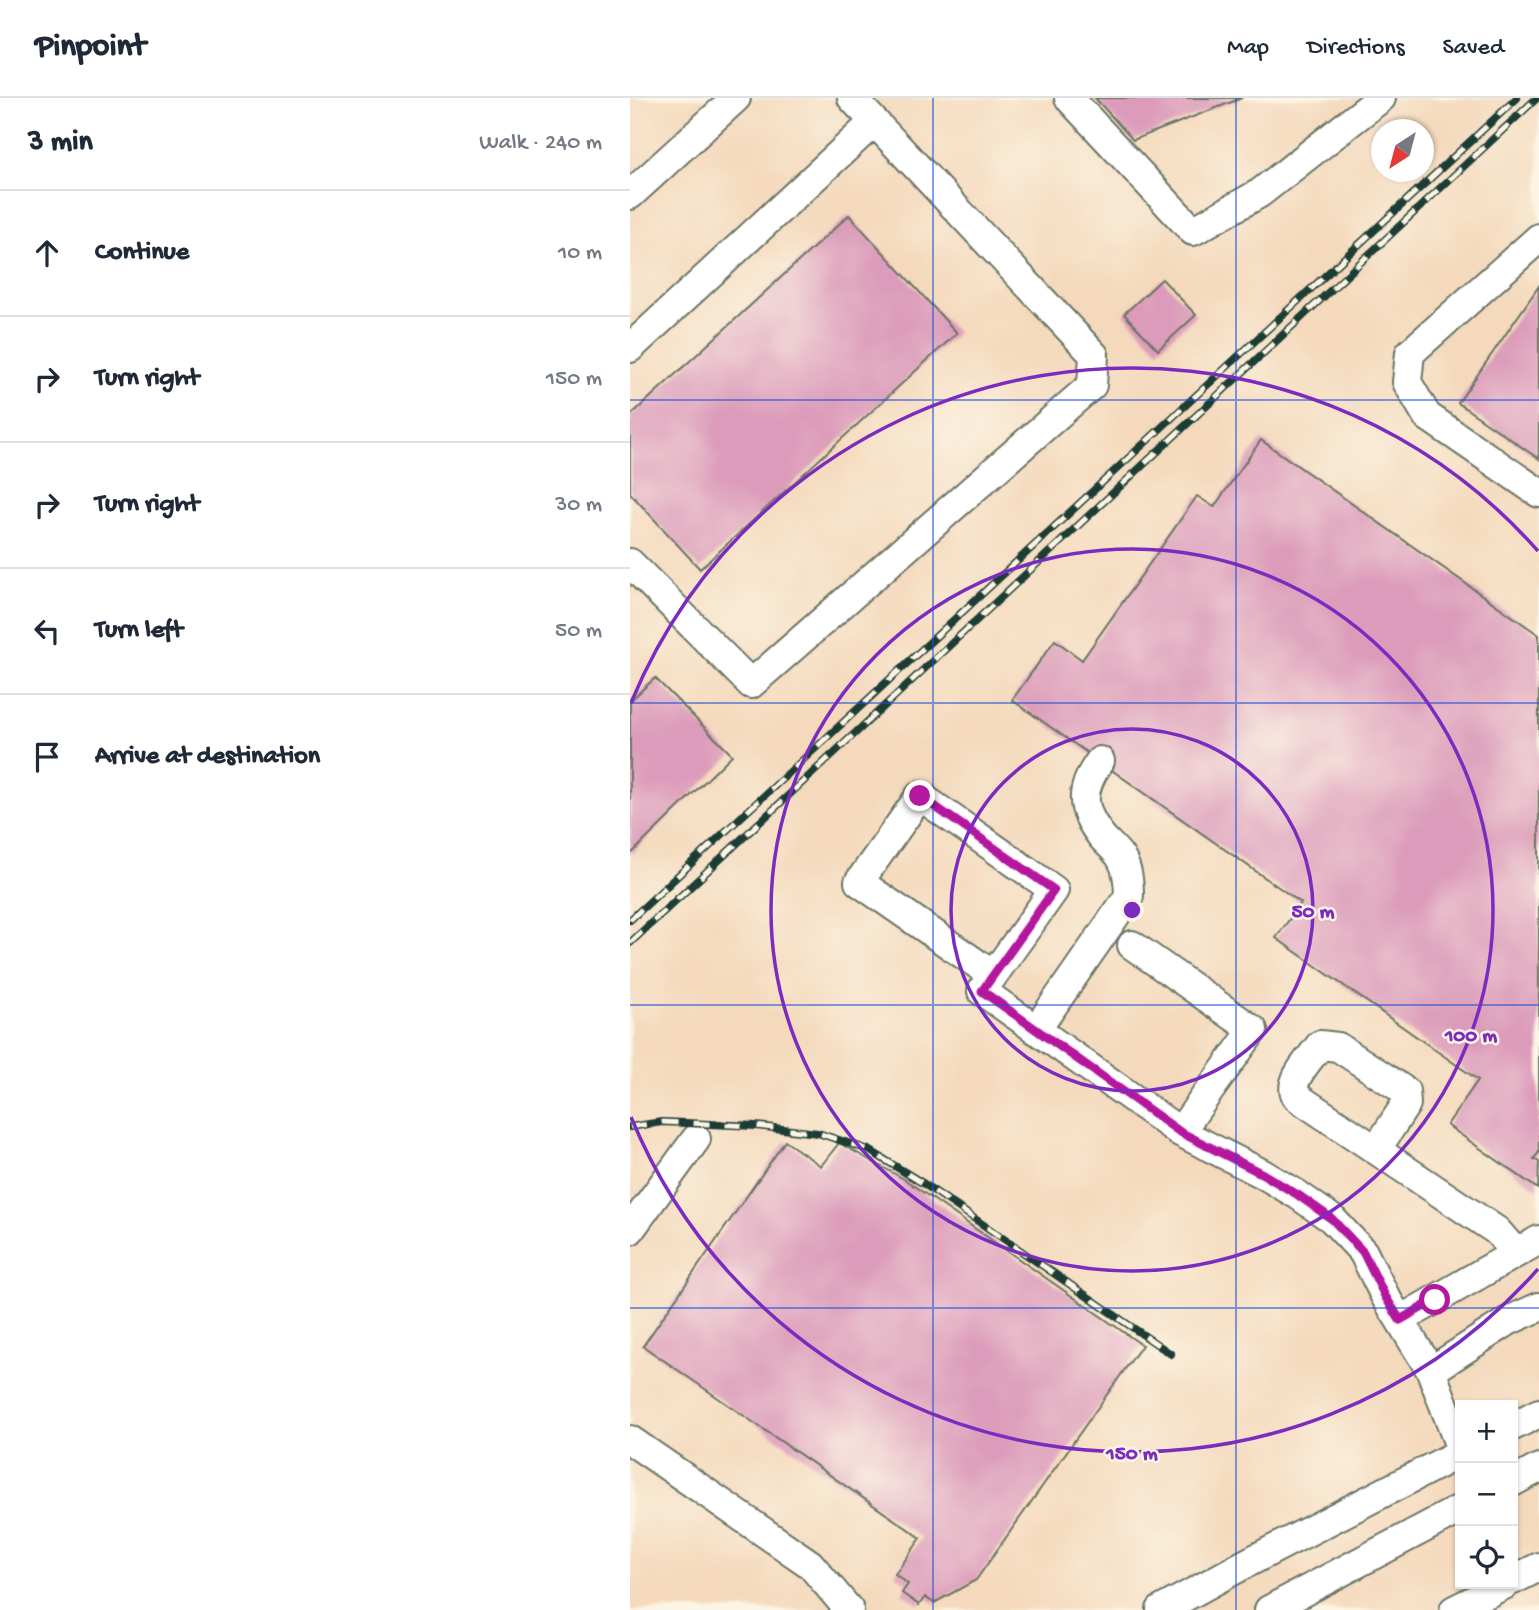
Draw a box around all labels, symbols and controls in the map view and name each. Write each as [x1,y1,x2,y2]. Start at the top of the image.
text: Pinpoint [35,29,146,67]
text: Map [1227,34,1269,63]
text: Directions [1307,34,1405,63]
text: Saved [1443,34,1504,63]
north arrow [1371,119,1434,182]
text: 3 min [28,126,93,161]
text: Walk · 240 m [479,130,602,157]
icon: ahead [28,234,66,272]
text: Continue [95,238,189,269]
text: 10 m [558,240,602,267]
icon: right [28,360,66,398]
text: Turn right [95,364,199,395]
text: 150 m [546,366,602,393]
icon: right [28,486,66,524]
text: Turn right [95,490,199,521]
text: 30 m [555,492,602,519]
icon: left [28,612,66,650]
text: Turn left [95,616,183,647]
text: 50 m [555,618,602,645]
icon: arrive [28,738,66,776]
text: Arrive at destination [95,742,320,773]
route end [904,780,935,811]
centre of rings [1120,898,1144,922]
text: 50 m [1292,901,1335,926]
text: 100 m [1444,1025,1497,1050]
route start [1419,1284,1450,1315]
map controls [1455,1400,1518,1589]
button: + [1455,1400,1518,1463]
text: 150 m [1105,1443,1158,1468]
button: − [1455,1463,1518,1526]
button: locate [1455,1526,1518,1589]

